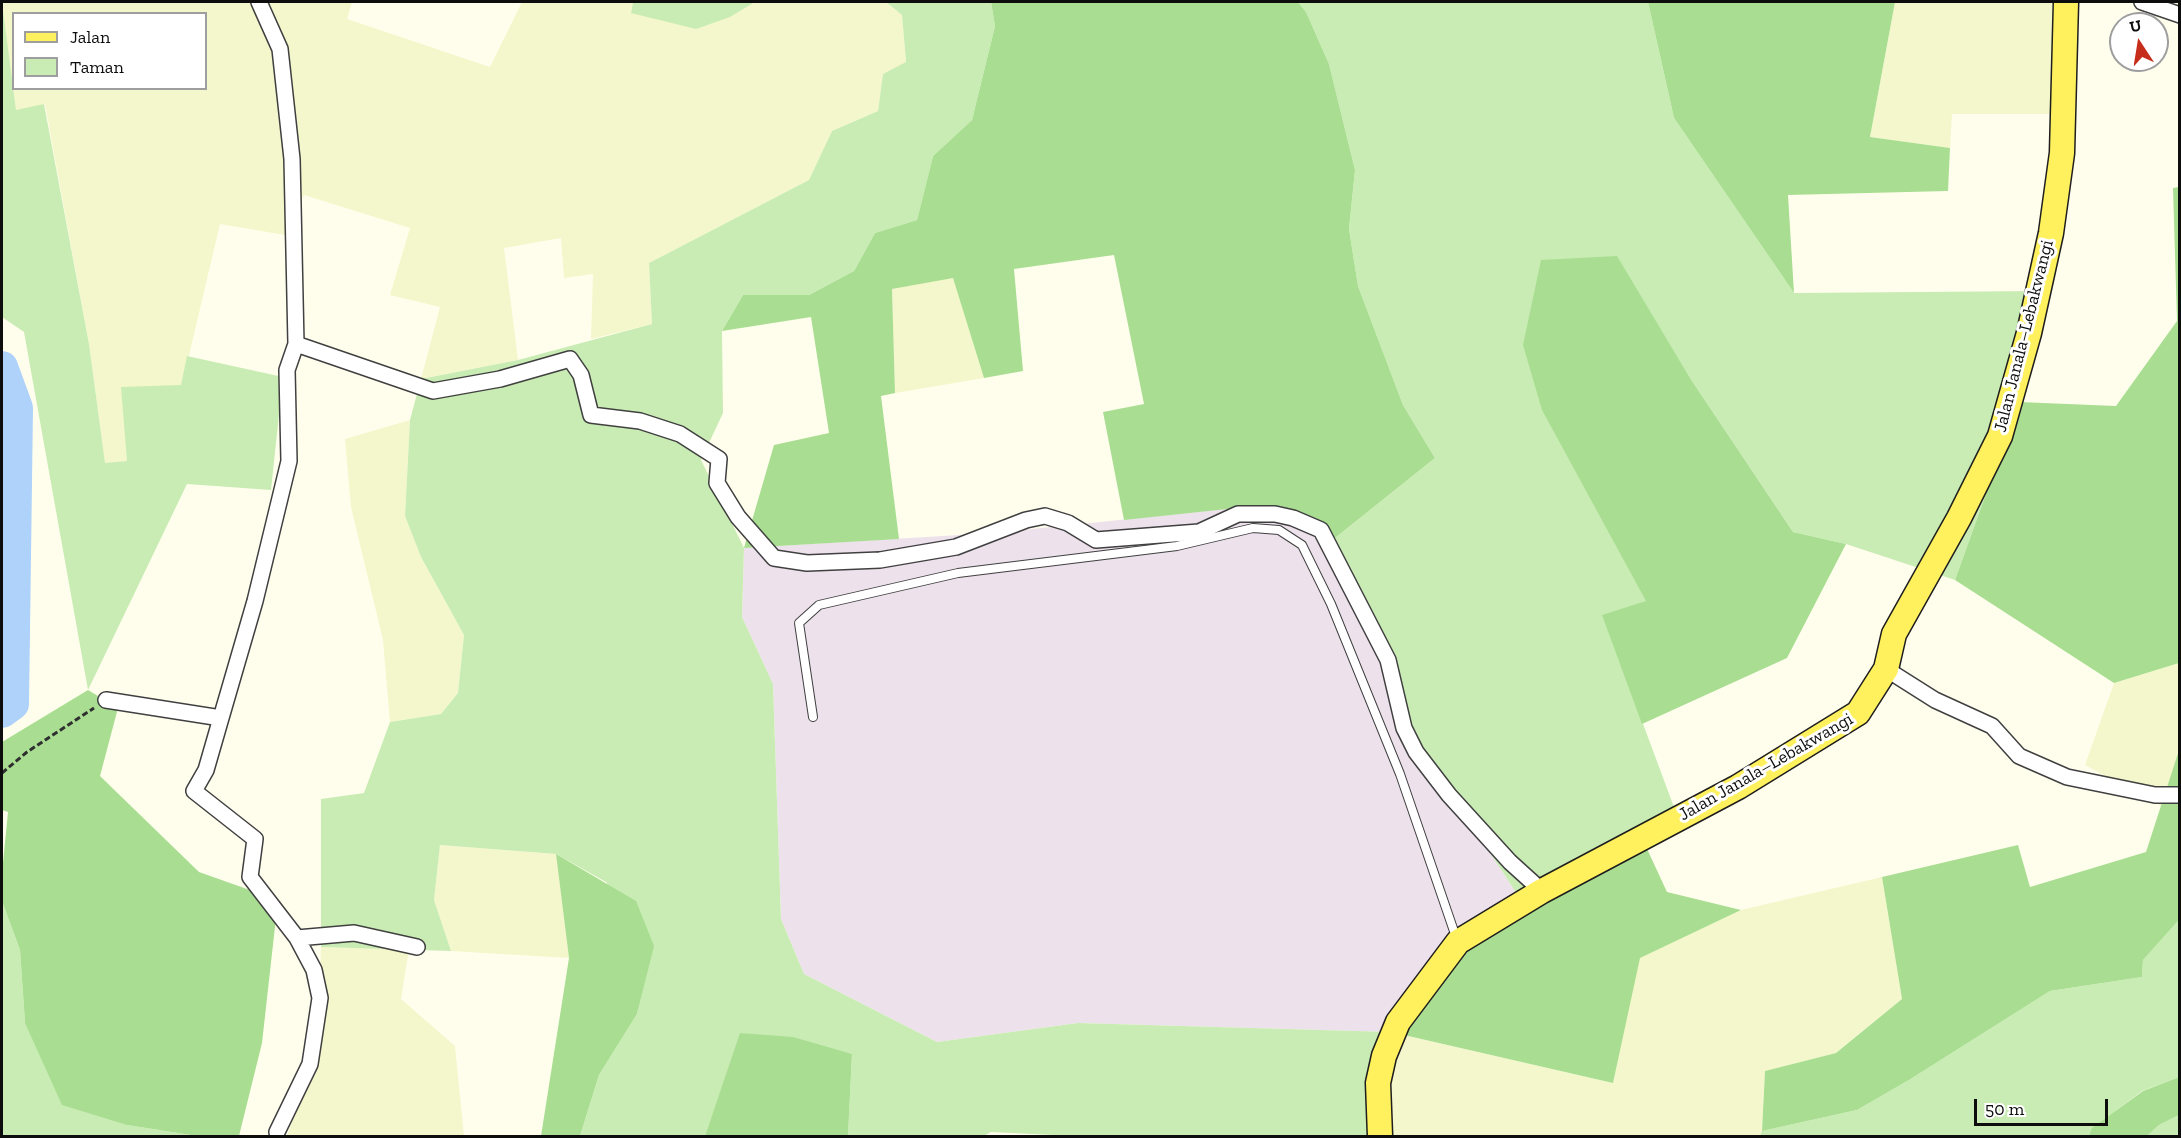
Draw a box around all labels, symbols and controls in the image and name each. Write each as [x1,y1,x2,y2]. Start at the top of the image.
legend [12,12,207,90]
north arrow [2109,12,2169,72]
text: U [2128,15,2143,36]
text: Jalan [70,26,110,48]
text: Taman [70,56,124,78]
street label: Jalan Janala–Lebakwangi [1990,238,2058,434]
street label: Jalan Janala–Lebakwangi [1675,708,1857,826]
scale bar [1977,1087,2110,1125]
text: 50 m [1985,1098,2024,1120]

